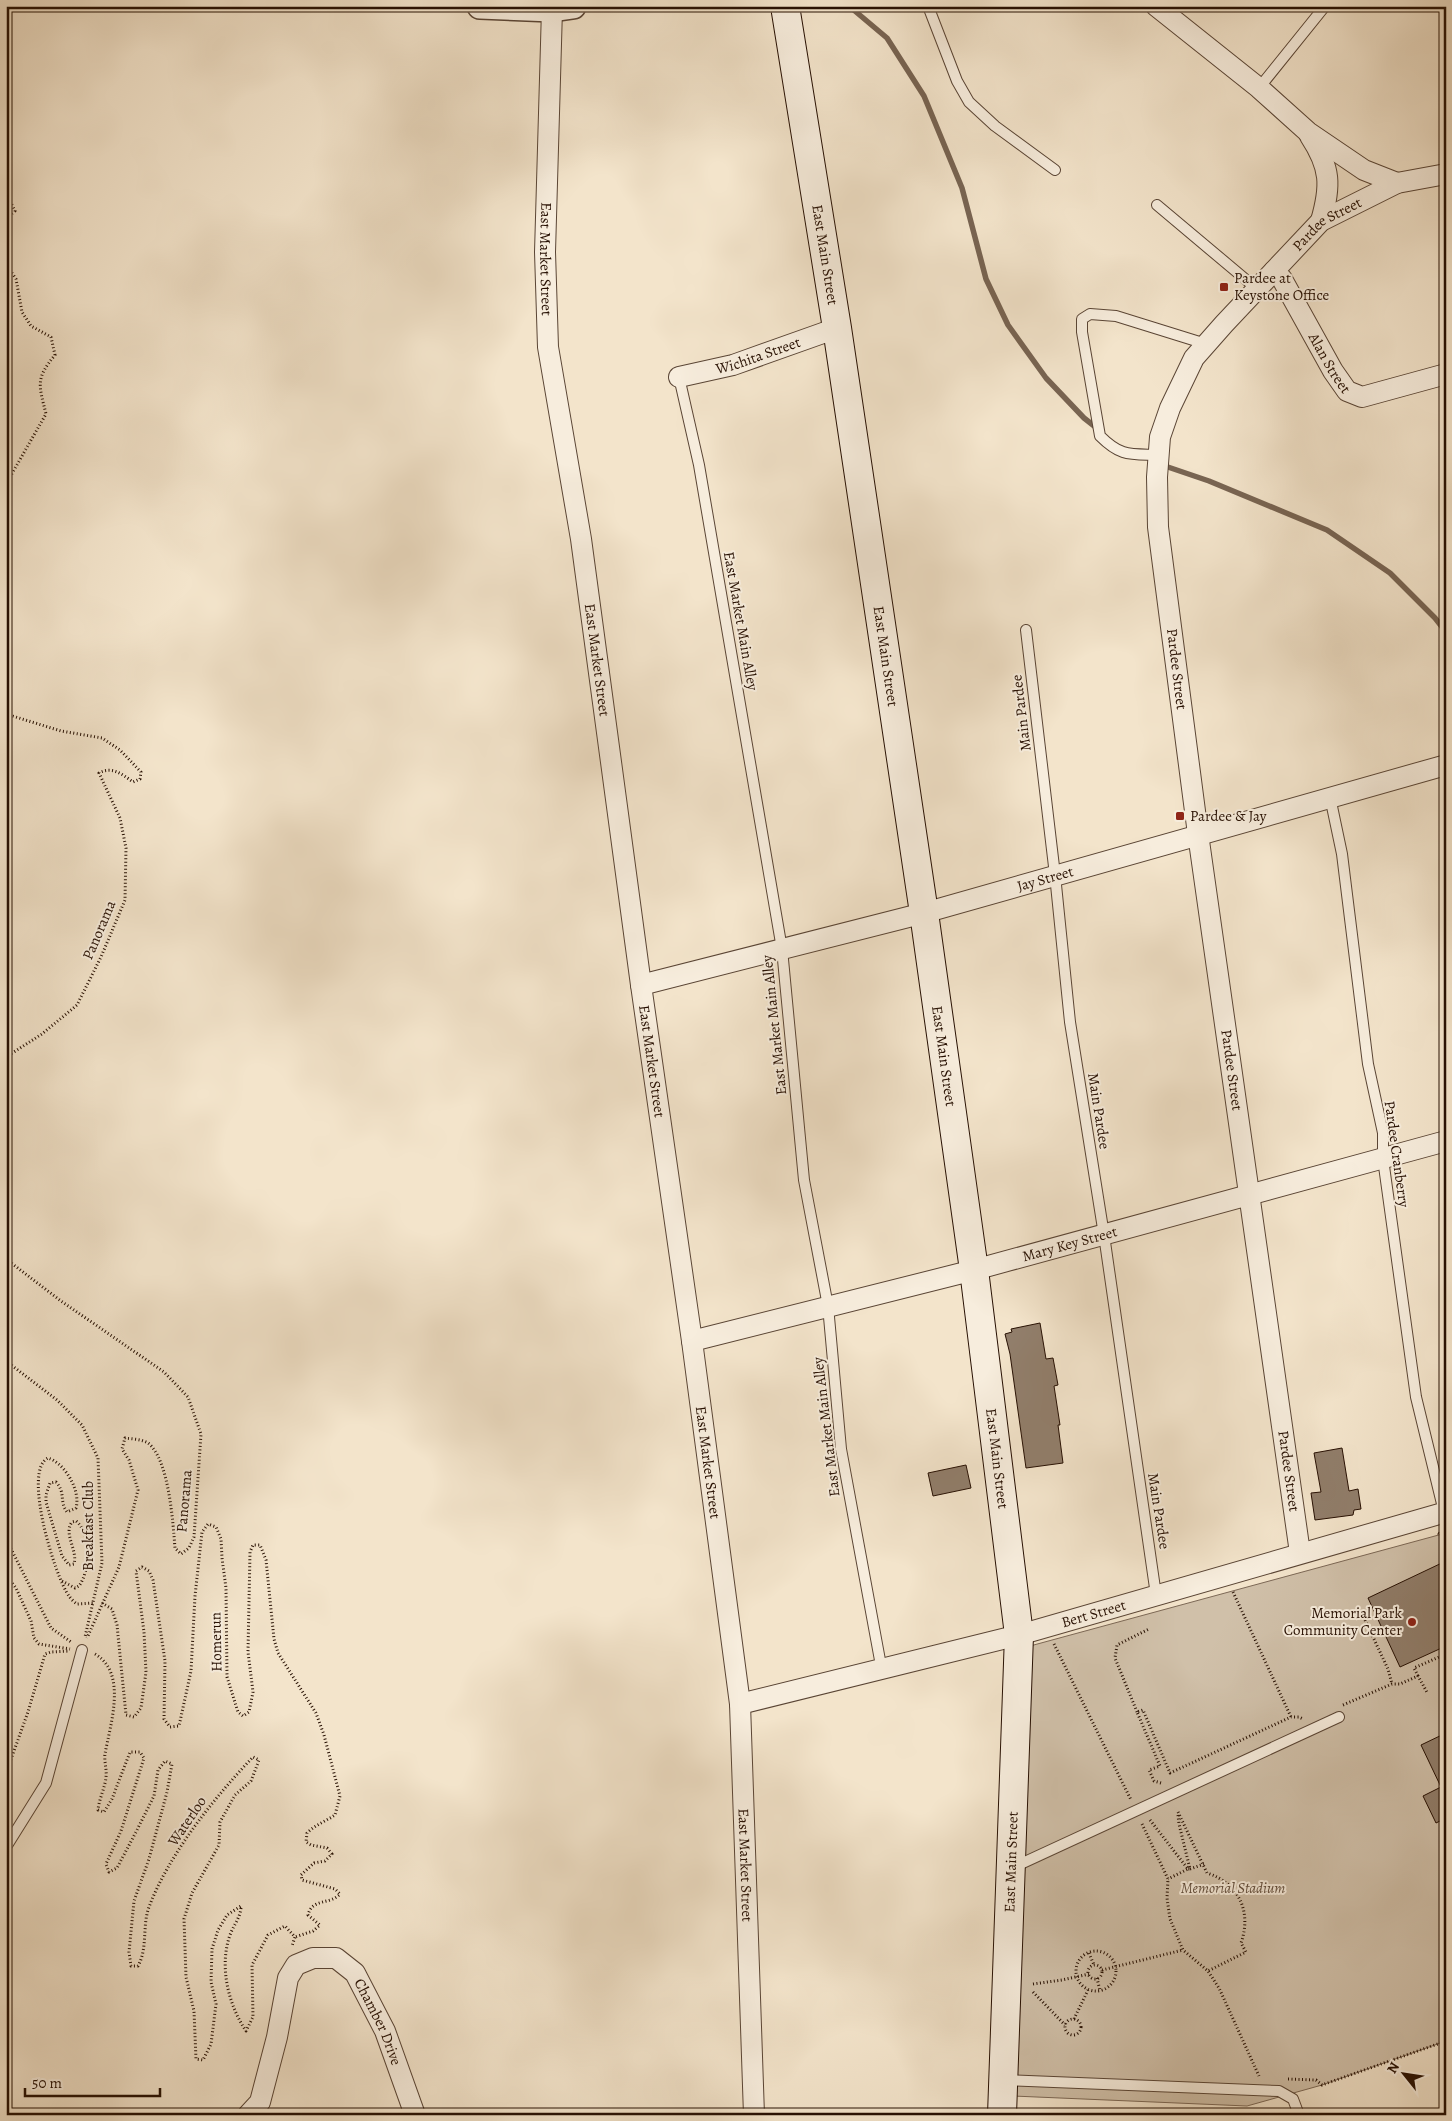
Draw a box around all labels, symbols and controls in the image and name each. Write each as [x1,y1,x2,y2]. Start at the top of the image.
street label: Pardee Street [1288,192,1365,255]
street label: East Market Street [535,202,557,316]
street label: East Main Street [807,203,843,307]
place label: Pardee at Keystone Office [1234,268,1330,305]
marker: Pardee at Keystone Office [1218,281,1230,293]
street label: Alan Street [1303,328,1356,397]
street label: Wichita Street [713,332,803,379]
street label: East Market Main Alley [719,550,763,692]
street label: East Market Street [580,602,615,718]
street label: East Main Street [868,605,903,708]
street label: Pardee Street [1162,627,1192,711]
street label: Main Pardee [1006,673,1036,752]
place label: Pardee & Jay [1190,806,1267,826]
marker: Pardee & Jay [1174,810,1186,822]
street label: Jay Street [1015,861,1076,896]
street label: Panorama [78,897,120,963]
street label: East Market Main Alley [757,954,791,1096]
street label: East Market Street [634,1004,670,1119]
street label: East Main Street [927,1004,961,1108]
street label: Pardee Street [1216,1028,1248,1112]
street label: Main Pardee [1083,1071,1115,1151]
street label: Pardee Cranberry [1380,1099,1414,1209]
street label: Mary Key Street [1020,1221,1119,1266]
street label: East Market Main Alley [807,1356,845,1498]
street label: East Market Street [691,1405,725,1520]
street label: East Main Street [981,1407,1013,1510]
street label: Pardee Street [1273,1429,1305,1513]
street label: Panorama [171,1469,197,1533]
street label: Main Pardee [1143,1471,1175,1551]
street label: Breakfast Club [78,1481,98,1571]
street label: Bert Street [1059,1595,1128,1632]
place label: Memorial Park Community Center [1284,1603,1403,1640]
street label: Homerun [205,1612,227,1672]
marker: Memorial Park Community Center [1406,1616,1418,1628]
street label: Waterloo [163,1792,211,1851]
street label: East Market Street [734,1808,757,1922]
street label: East Main Street [999,1811,1023,1913]
park label: Memorial Stadium [1181,1878,1285,1898]
street label: Chamber Drive [350,1975,407,2068]
north arrow [1380,2048,1430,2098]
text: N [1382,2059,1404,2077]
scale bar [25,2066,160,2098]
text: 50 m [32,2073,62,2093]

